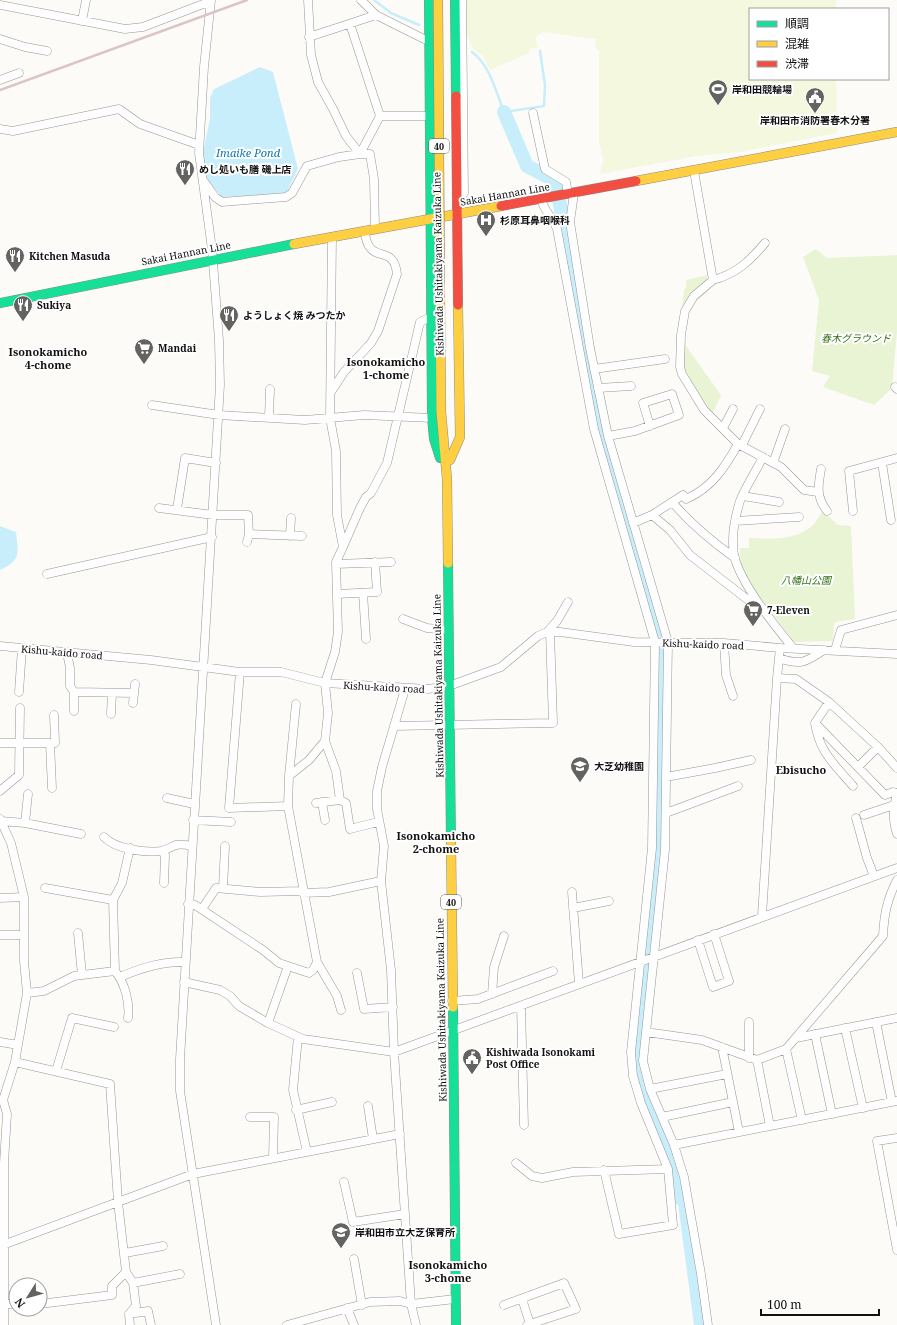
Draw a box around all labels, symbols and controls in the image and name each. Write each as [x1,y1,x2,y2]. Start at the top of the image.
legend [749,8,889,80]
text: 順調 [785,15,809,32]
text: 混雑 [785,35,809,52]
text: 渋滞 [785,55,809,72]
sports icon: 岸和田競輪場 [707,78,729,106]
place label: 岸和田競輪場 [732,82,792,96]
public building icon: 岸和田市消防署春木分署 [804,86,826,114]
place label: 岸和田市消防署春木分署 [760,113,870,127]
road number: 40 [429,139,449,153]
water label: Imaike Pond [215,145,281,160]
restaurant icon: めし処いも膳 磯上店 [174,158,196,186]
place label: めし処いも膳 磯上店 [199,162,292,176]
street label: Kishiwada Ushitakiyama Kaizuka Line [429,172,447,356]
street label: Sakai Hannan Line [459,179,551,209]
hospital icon: 杉原耳鼻咽喉科 [475,209,497,237]
place label: 杉原耳鼻咽喉科 [500,213,570,227]
street label: Sakai Hannan Line [140,237,232,269]
restaurant icon: Kitchen Masuda [4,245,26,273]
place label: Kitchen Masuda [29,249,110,263]
restaurant icon: Sukiya [12,294,34,322]
place label: Sukiya [37,298,71,312]
restaurant icon: ようしょく焼 みつたか [218,304,240,332]
place label: ようしょく焼 みつたか [243,308,346,322]
park label: 春木グラウンド [821,331,892,345]
supermarket icon: Mandai [133,337,155,365]
place label: Mandai [158,341,197,355]
district label: Isonokamicho 4-chome [9,344,88,372]
district label: Isonokamicho 1-chome [347,354,426,382]
park label: 八幡山公園 [781,573,833,587]
street label: Kishiwada Ushitakiyama Kaizuka Line [429,594,447,778]
supermarket icon: 7-Eleven [742,599,764,627]
place label: 7-Eleven [767,603,810,617]
street label: Kishu-kaido road [662,636,744,652]
street label: Kishu-kaido road [21,641,103,663]
street label: Kishu-kaido road [343,678,425,696]
school or university icon: 大芝幼稚園 [569,755,591,783]
place label: 大芝幼稚園 [594,759,644,773]
district label: Ebisucho [776,762,827,777]
district label: Isonokamicho 2-chome [397,828,476,856]
road number: 40 [441,895,461,909]
street label: Kishiwada Ushitakiyama Kaizuka Line [432,918,450,1102]
place label: Kishiwada Isonokami Post Office [486,1045,596,1071]
public building icon: Kishiwada Isonokami Post Office [461,1047,483,1075]
school or university icon: 岸和田市立大芝保育所 [330,1221,352,1249]
place label: 岸和田市立大芝保育所 [355,1225,455,1239]
district label: Isonokamicho 3-chome [409,1257,488,1285]
north arrow [8,1277,48,1317]
scale bar [761,1291,879,1317]
text: N [11,1295,28,1311]
text: 100 m [767,1296,802,1313]

